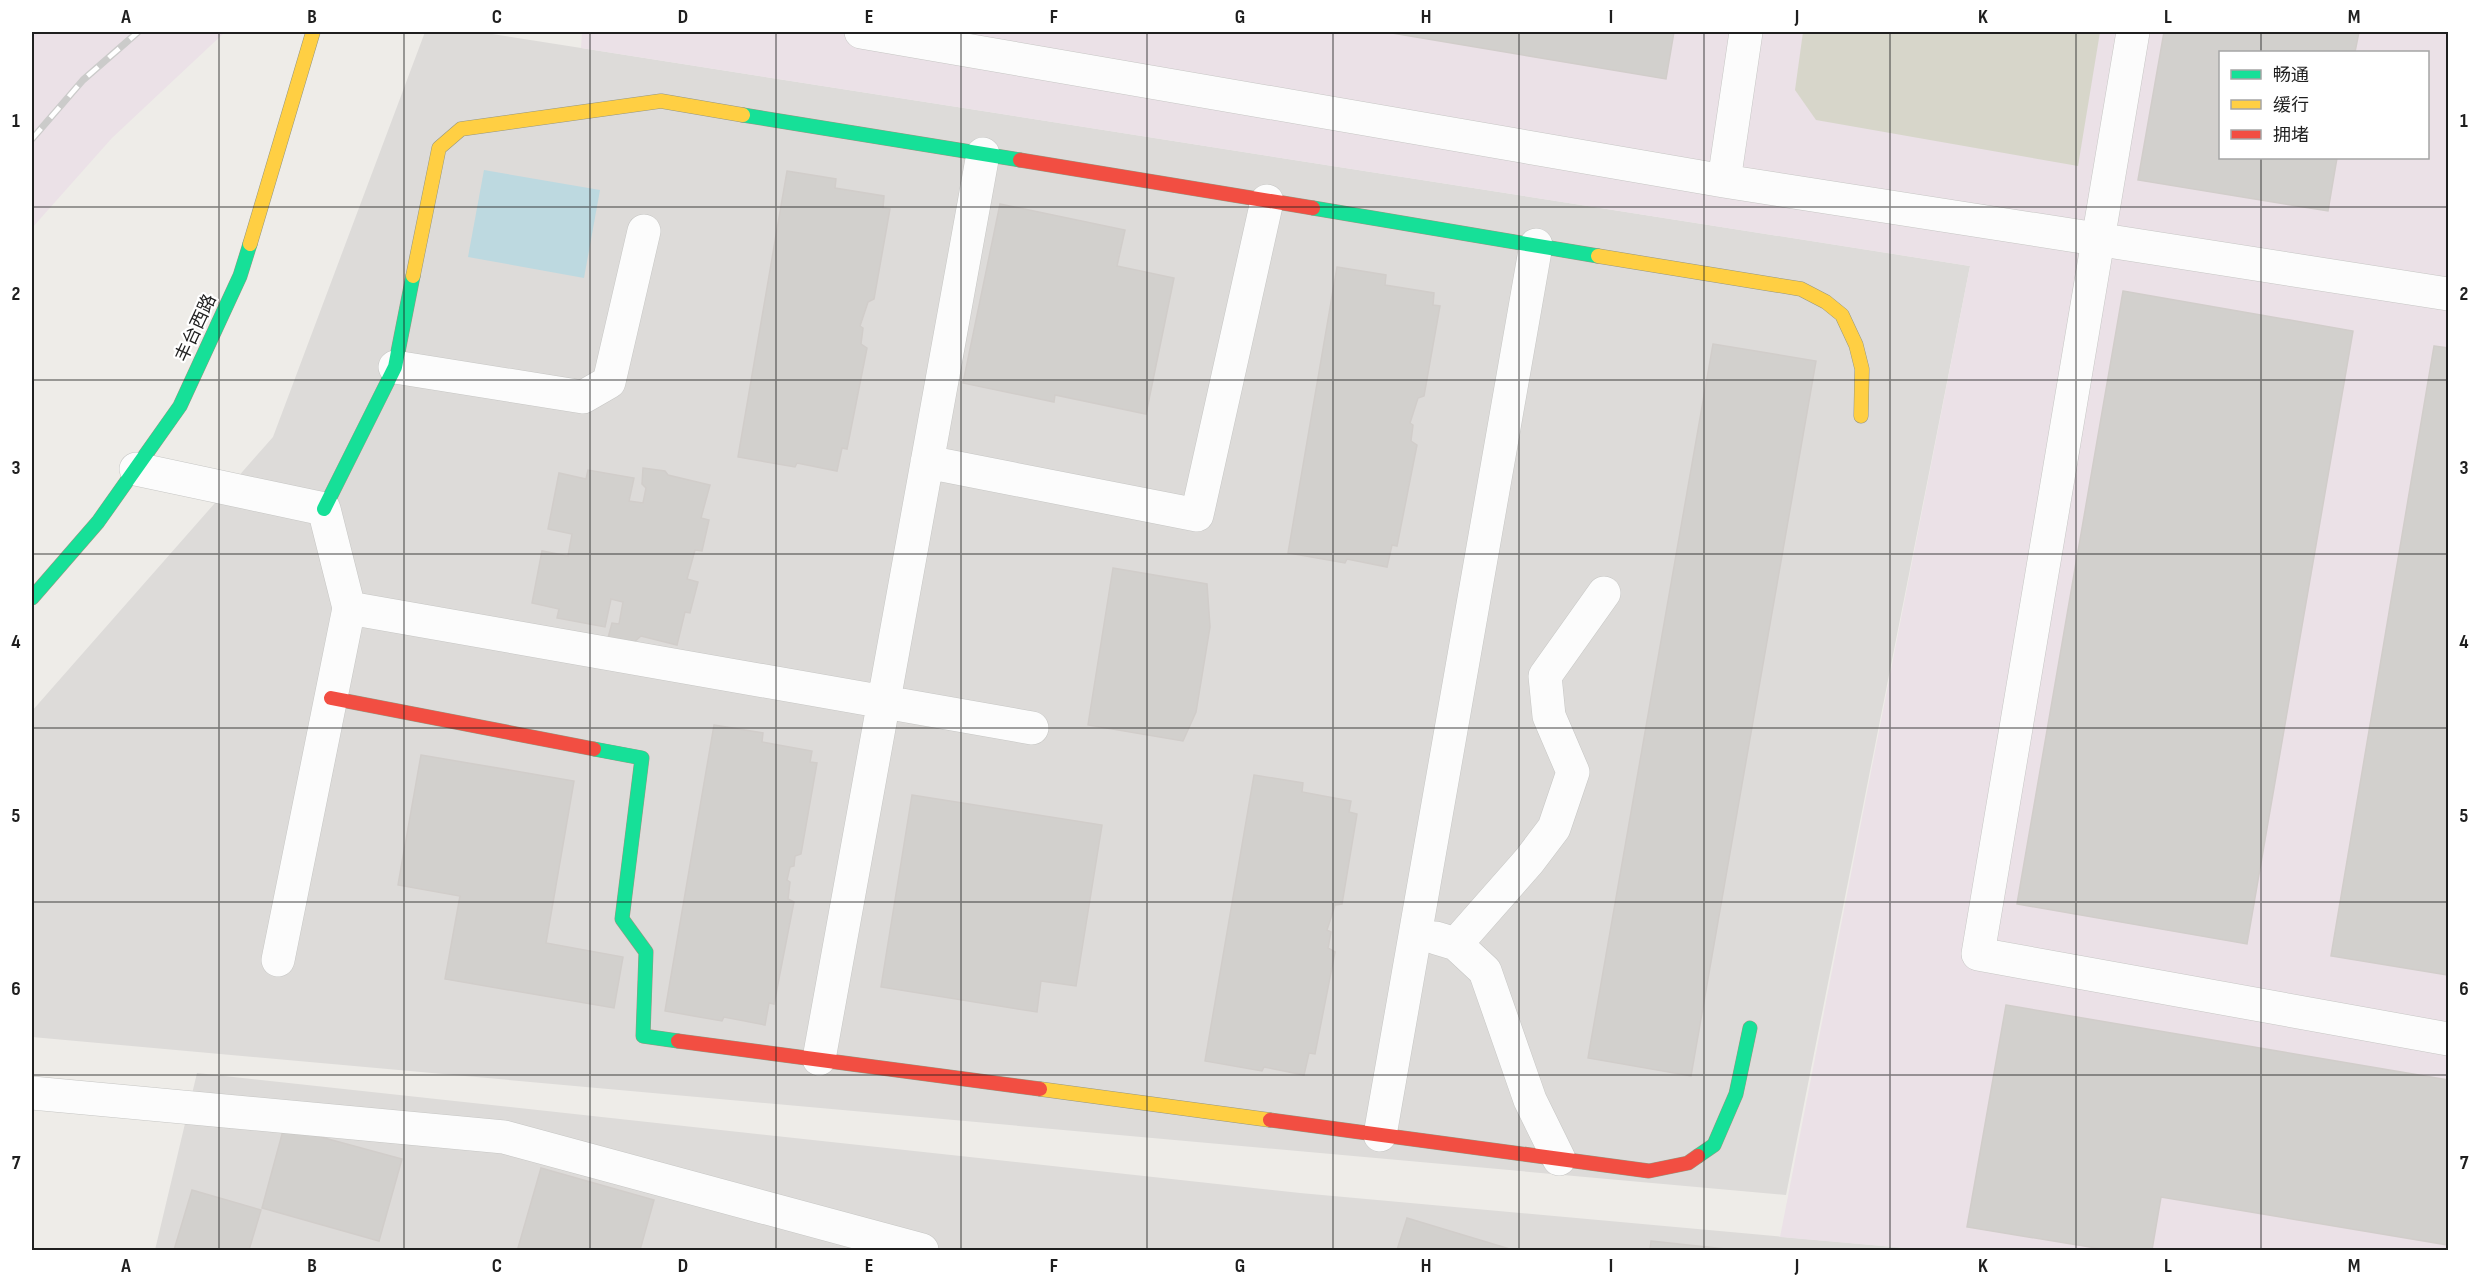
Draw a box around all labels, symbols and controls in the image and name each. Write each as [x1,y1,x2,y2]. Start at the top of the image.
text: A [120,5,131,29]
text: B [307,5,317,29]
text: C [492,5,502,29]
text: D [678,5,688,29]
text: E [865,5,873,29]
text: F [1050,5,1058,29]
text: G [1235,5,1245,29]
text: H [1421,5,1431,29]
text: I [1609,5,1613,29]
text: J [1794,5,1799,29]
text: K [1978,5,1988,29]
text: L [2164,5,2172,29]
text: M [2348,5,2360,29]
legend [2219,51,2429,159]
text: 畅通 [2273,65,2309,86]
text: 缓行 [2273,95,2309,116]
text: 1 [12,109,20,133]
text: 1 [2460,109,2468,133]
text: 拥堵 [2273,125,2309,146]
text: 2 [12,282,20,306]
text: 2 [2460,282,2468,306]
street label: 丰台西路 [171,291,221,365]
text: 3 [12,456,21,480]
text: 3 [2460,456,2469,480]
text: 4 [11,630,21,654]
text: 4 [2459,630,2469,654]
text: 5 [12,804,21,828]
text: 5 [2460,804,2469,828]
text: 6 [11,977,21,1001]
text: 6 [2459,977,2469,1001]
text: 7 [12,1151,21,1175]
text: 7 [2460,1151,2469,1175]
text: A [120,1254,131,1278]
text: B [307,1254,317,1278]
text: C [492,1254,502,1278]
text: D [678,1254,688,1278]
text: E [865,1254,873,1278]
text: F [1050,1254,1058,1278]
text: G [1235,1254,1245,1278]
text: H [1421,1254,1431,1278]
text: I [1609,1254,1613,1278]
text: J [1794,1254,1799,1278]
text: K [1978,1254,1988,1278]
text: L [2164,1254,2172,1278]
text: M [2348,1254,2360,1278]

